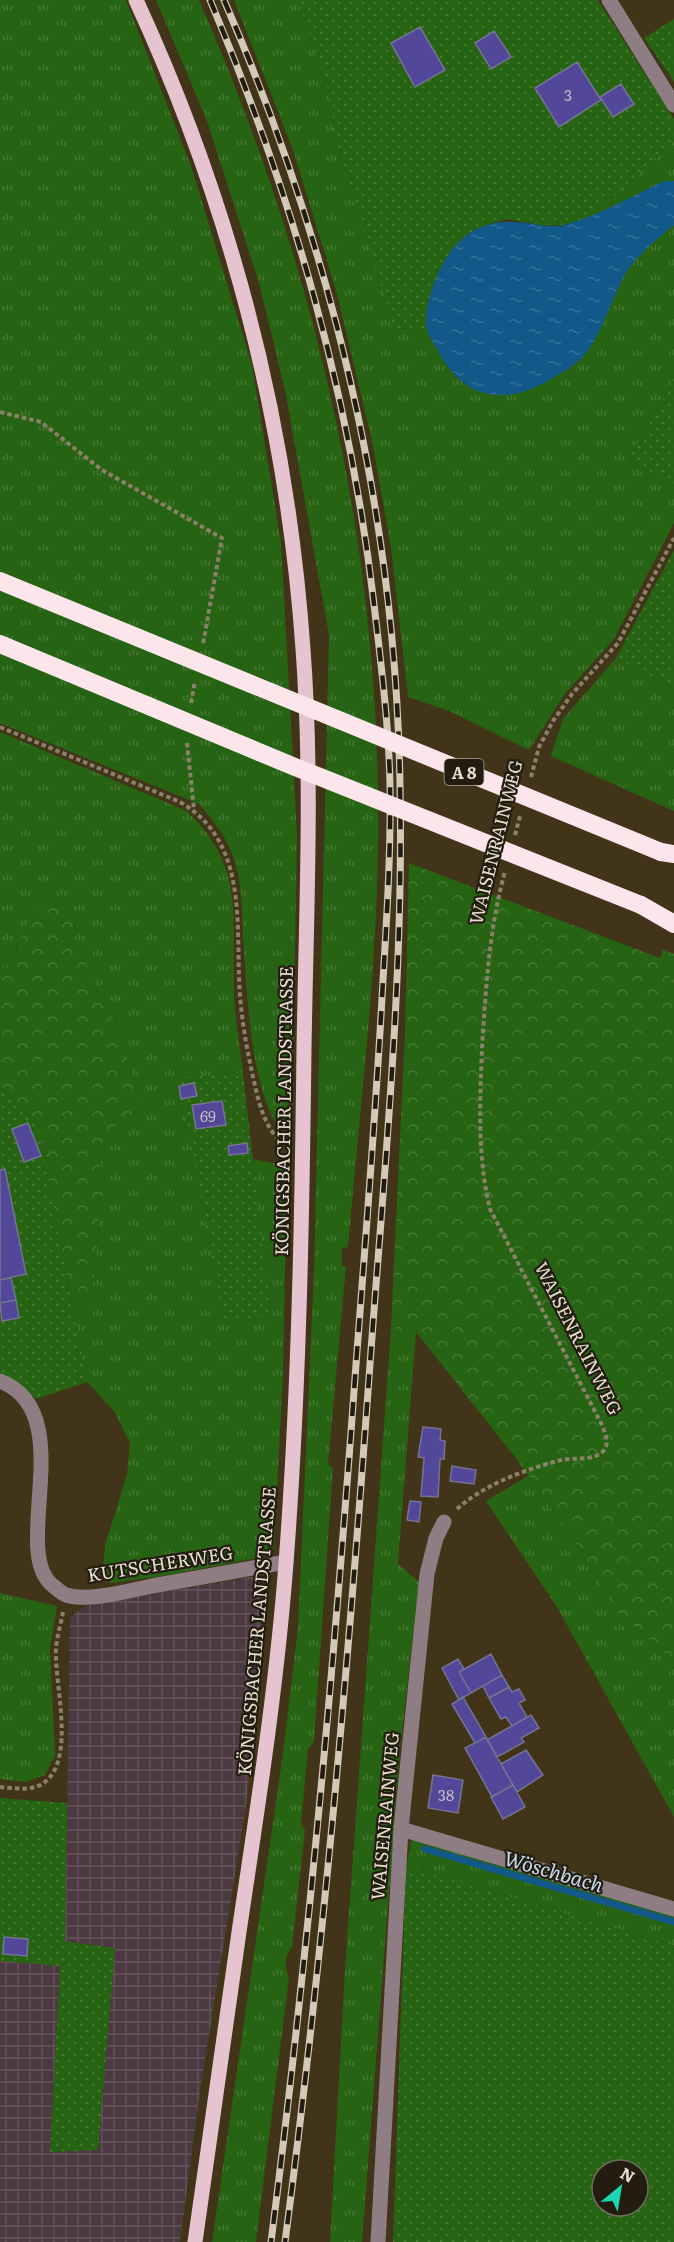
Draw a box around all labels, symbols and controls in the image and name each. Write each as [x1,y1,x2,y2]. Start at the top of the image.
house number: 3 [564,83,572,106]
street label: WAISENRAINWEG [461,757,529,927]
road number: A 8 [444,759,484,785]
street label: KÖNIGSBACHER LANDSTRASSE [267,966,299,1256]
house number: 69 [200,1104,216,1127]
street label: WAISENRAINWEG [529,1257,629,1419]
street label: KÖNIGSBACHER LANDSTRASSE [230,1485,282,1777]
street label: KUTSCHERWEG [85,1538,235,1588]
street label: WAISENRAINWEG [363,1731,405,1901]
house number: 38 [438,1783,454,1806]
water label: Wöschbach [501,1842,607,1899]
north arrow [590,2158,650,2218]
text: N [616,2160,640,2188]

